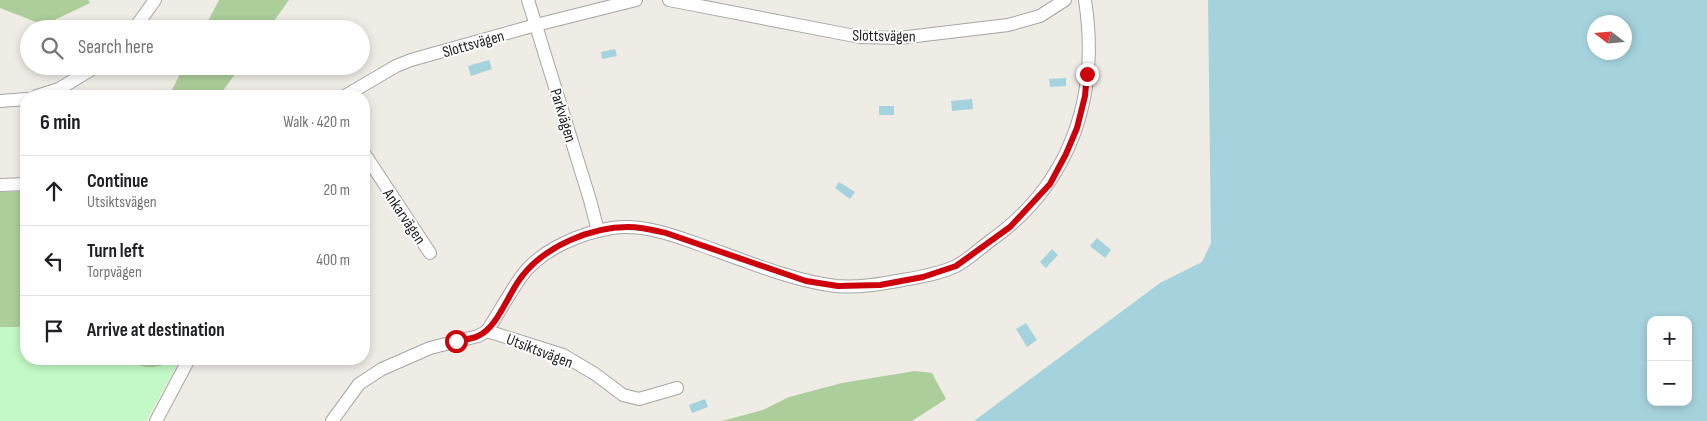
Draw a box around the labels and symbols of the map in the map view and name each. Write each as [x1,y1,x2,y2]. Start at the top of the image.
north arrow [1587,15,1632,60]
street label: Slottsvägen [852,26,916,47]
street label: Slottsvägen [440,27,507,62]
route end [1076,63,1099,86]
street label: Parkvägen [545,86,580,145]
street label: Ankarvägen [378,185,429,248]
route start [445,330,468,353]
street label: Utsiktsvägen [504,330,575,373]

